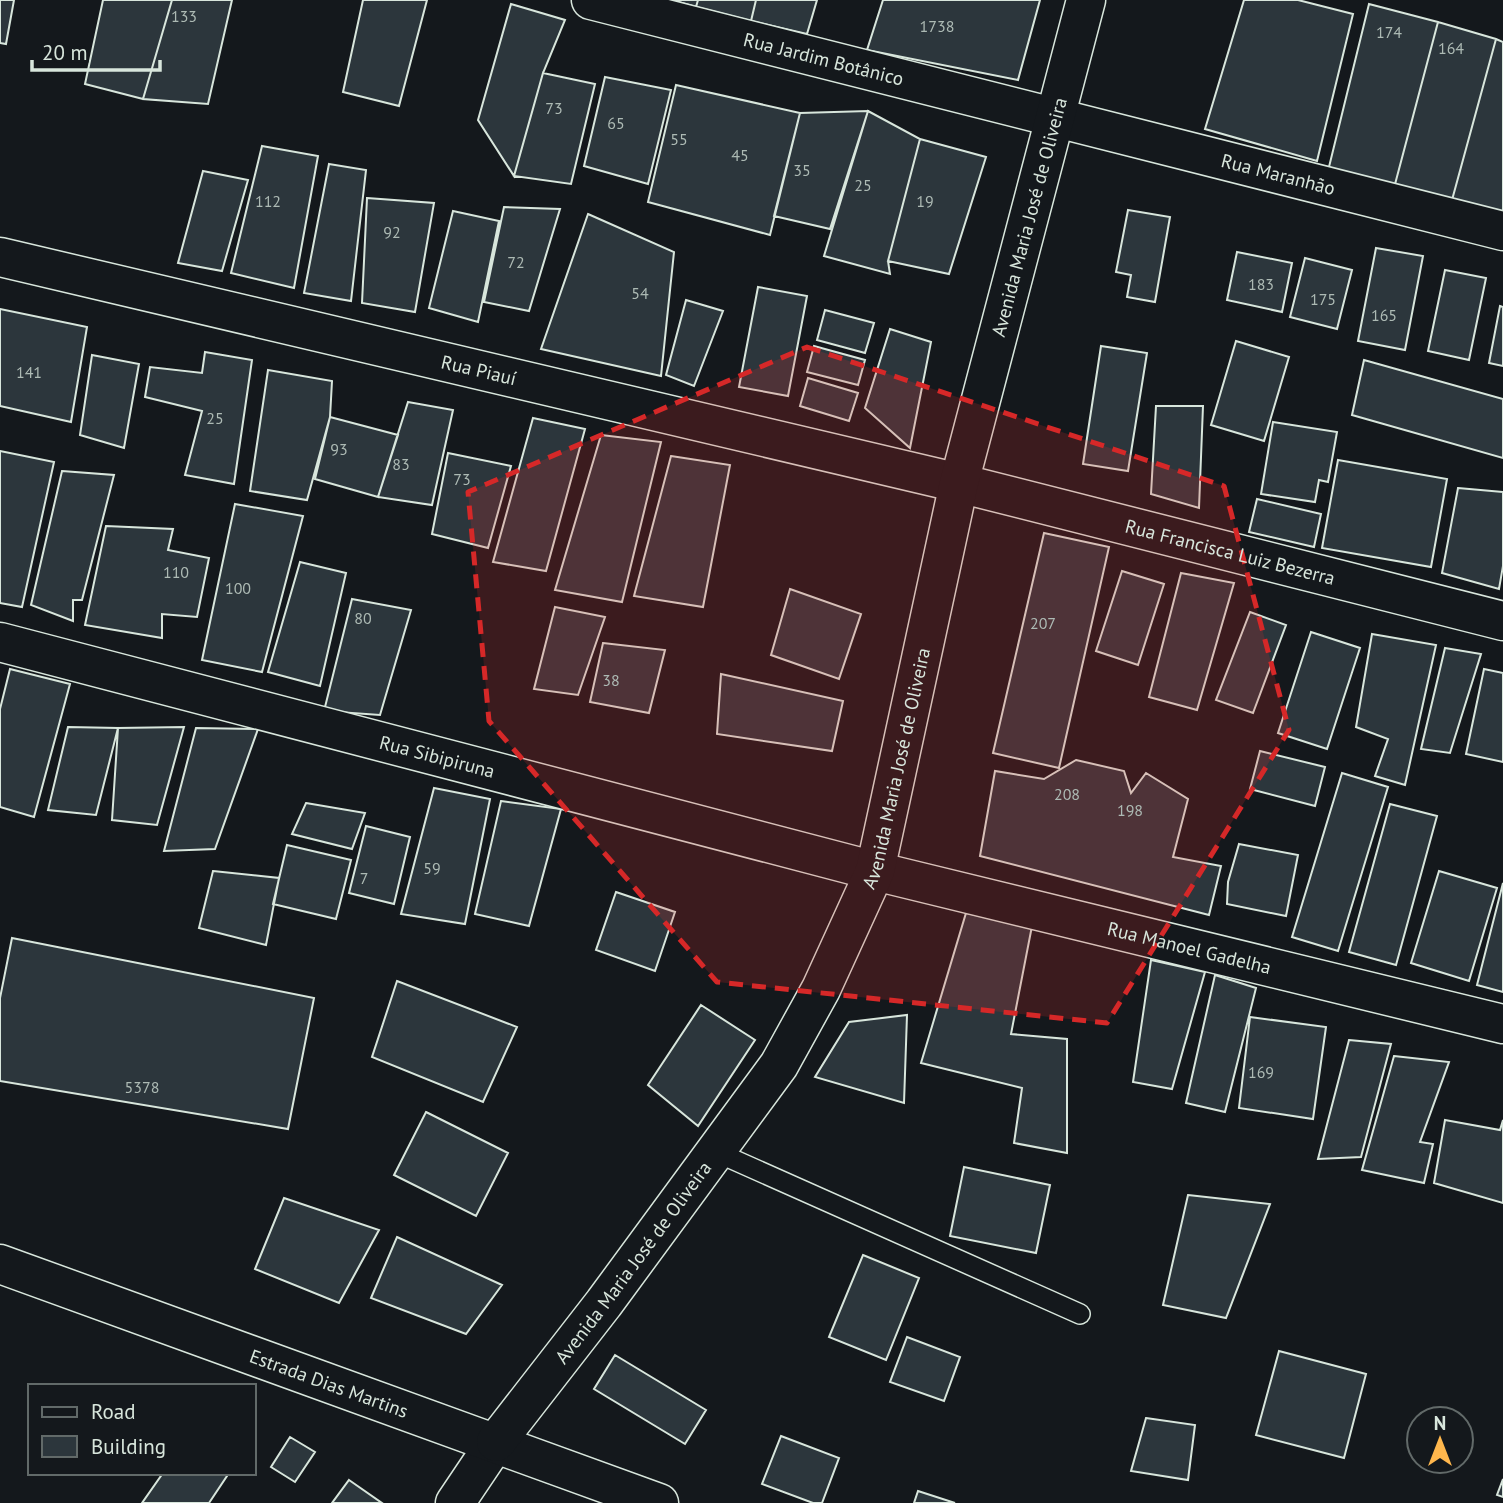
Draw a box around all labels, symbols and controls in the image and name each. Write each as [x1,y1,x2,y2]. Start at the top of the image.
house number: 133 [171,6,197,26]
house number: 1738 [920,16,954,36]
house number: 174 [1376,22,1402,42]
street label: Rua Jardim Botânico [741,27,906,91]
scale bar [32,28,159,72]
house number: 164 [1438,38,1464,58]
text: 20 m [42,39,88,66]
street label: Avenida Maria José de Oliveira [986,95,1072,339]
house number: 73 [545,98,563,118]
house number: 65 [607,113,625,133]
house number: 55 [670,129,688,149]
house number: 45 [731,145,749,165]
street label: Rua Maranhão [1219,148,1338,200]
house number: 35 [793,160,811,180]
house number: 25 [854,175,872,195]
house number: 112 [255,191,281,211]
house number: 19 [916,191,934,211]
house number: 92 [383,222,401,242]
house number: 72 [507,252,525,272]
house number: 183 [1248,274,1274,294]
house number: 54 [631,283,649,303]
house number: 175 [1310,289,1336,309]
house number: 165 [1371,305,1397,325]
street label: Rua Piauí [439,349,519,390]
house number: 141 [16,362,42,382]
house number: 25 [206,408,224,428]
house number: 93 [330,439,348,459]
house number: 83 [392,454,410,474]
house number: 73 [453,469,471,489]
street label: Rua Francisca Luiz Bezerra [1123,514,1337,590]
house number: 110 [163,562,189,582]
house number: 100 [225,578,251,598]
house number: 80 [354,608,372,628]
house number: 207 [1030,613,1056,633]
street label: Avenida Maria José de Oliveira [856,645,935,893]
house number: 38 [602,670,620,690]
street label: Rua Sibipiruna [377,730,498,783]
house number: 208 [1054,784,1080,804]
house number: 198 [1117,800,1143,820]
house number: 59 [423,858,441,878]
house number: 7 [360,868,368,888]
street label: Rua Manoel Gadelha [1105,916,1274,979]
house number: 169 [1248,1062,1274,1082]
house number: 5378 [125,1077,159,1097]
street label: Avenida Maria José de Oliveira [550,1156,716,1368]
street label: Estrada Dias Martins [247,1344,412,1423]
legend [28,1384,256,1475]
text: Road [91,1398,135,1425]
north arrow [1405,1405,1475,1475]
text: N [1434,1411,1446,1435]
text: Building [91,1433,166,1460]

